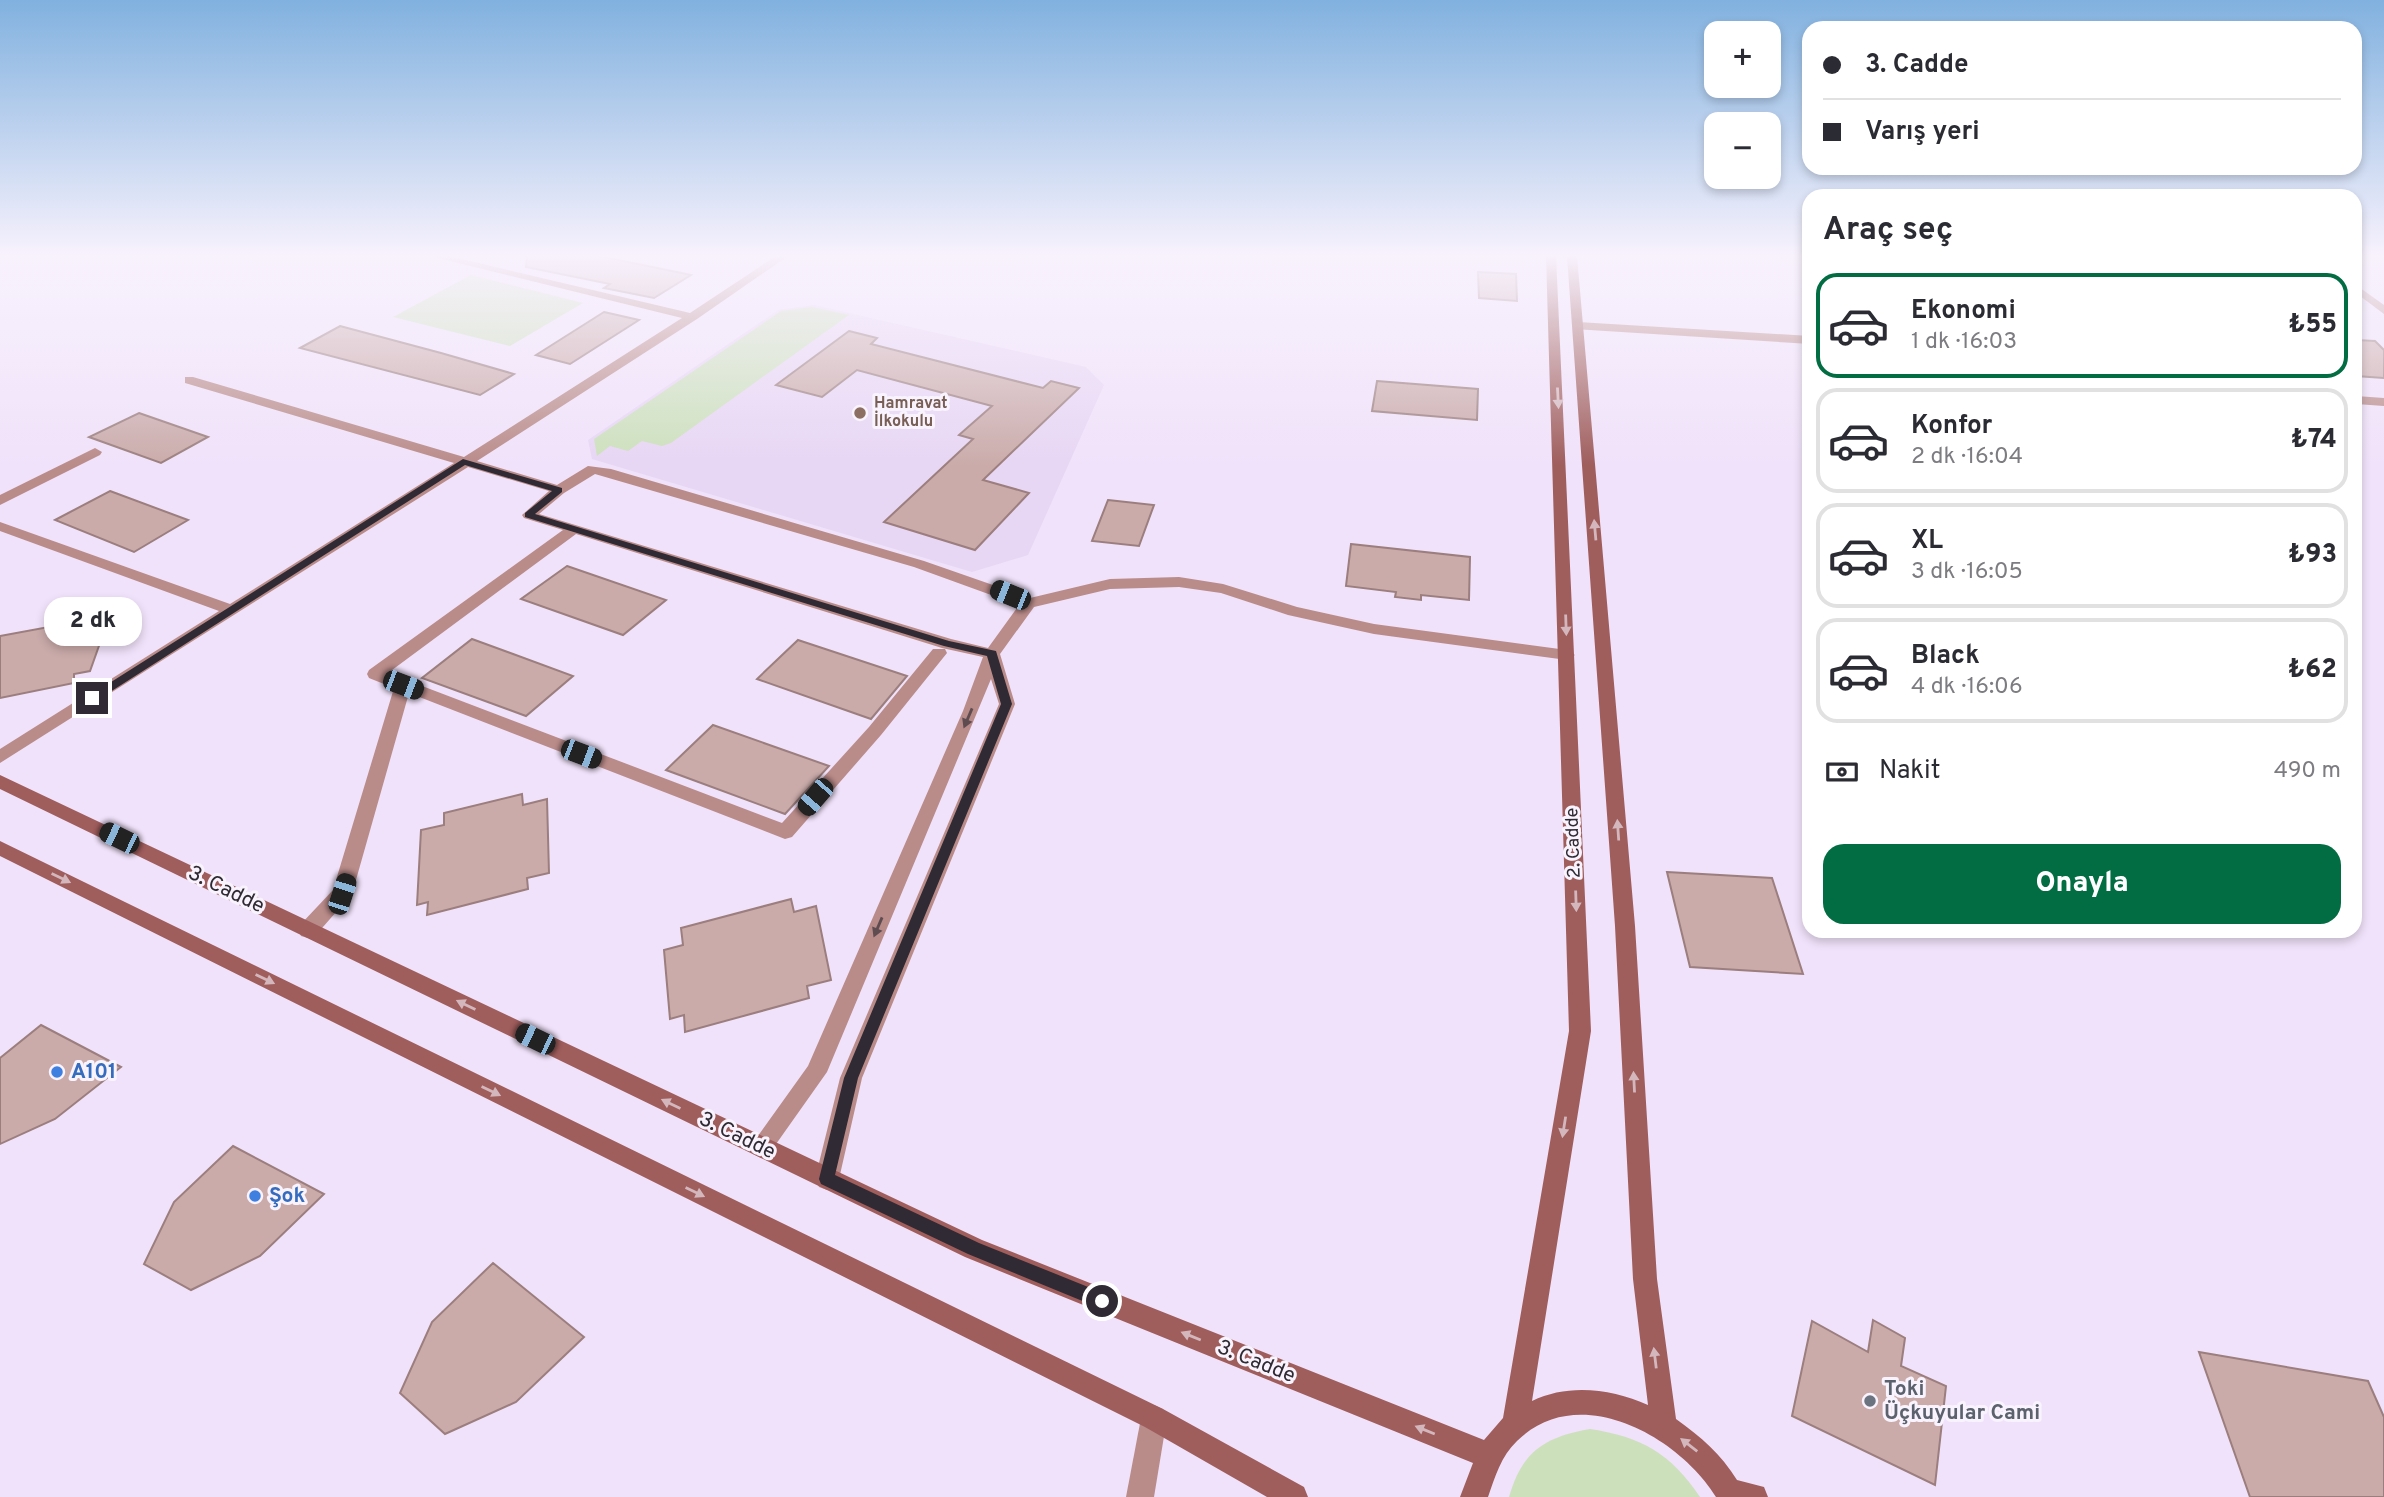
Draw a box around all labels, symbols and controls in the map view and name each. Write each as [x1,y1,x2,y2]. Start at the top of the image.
map controls [1704,21,1781,189]
button: + [1704,21,1781,98]
text: 3. Cadde [1865,49,1969,82]
button: − [1704,112,1781,189]
text: Varış yeri [1865,116,1980,149]
text: Araç seç [1823,211,1953,251]
icon: car [1827,294,1890,357]
text: Ekonomi [1911,295,2016,328]
text: ₺55 [2288,309,2337,342]
text: 1 dk · 16:03 [1911,328,2017,357]
one-way arrow [1552,387,1563,409]
place label: Hamravat İlkokulu [874,394,947,432]
marker: Hamravat İlkokulu [852,405,868,421]
icon: car [1827,409,1890,472]
text: Konfor [1911,410,1992,443]
text: ₺74 [2291,424,2337,457]
text: 2 dk · 16:04 [1911,443,2023,472]
one-way arrow [1590,519,1601,541]
icon: car [1827,524,1890,587]
text: XL [1911,525,1943,558]
text: ₺93 [2288,539,2337,572]
text: 3 dk · 16:05 [1911,558,2023,587]
car [987,577,1034,613]
callout: 2 dk [43,596,141,646]
text: 2 dk [70,607,116,636]
one-way arrow [1561,614,1572,636]
icon: car [1827,639,1890,702]
text: Black [1911,640,1980,673]
text: ₺62 [2288,654,2337,687]
car [380,668,427,702]
text: 4 dk · 16:06 [1911,673,2023,702]
route end [76,682,108,714]
one-way arrow [962,707,973,728]
car [558,737,605,771]
icon: cash [1823,753,1861,791]
text: Nakit [1879,755,1941,788]
text: 490 m [2274,757,2341,786]
car [794,774,837,820]
street label: 2. Cadde [1561,807,1587,879]
car [96,819,143,857]
one-way arrow [1612,819,1623,841]
button: Onayla [1823,844,2341,924]
street label: 3. Cadde [183,860,269,920]
car [326,871,359,917]
one-way arrow [51,873,71,884]
one-way arrow [1570,890,1581,912]
one-way arrow [873,916,884,937]
one-way arrow [255,973,275,985]
one-way arrow [456,1000,476,1011]
car [512,1020,559,1058]
place label: A101 [71,1059,116,1086]
marker: A101 [49,1064,65,1080]
one-way arrow [1629,1071,1640,1093]
one-way arrow [481,1085,501,1096]
one-way arrow [661,1098,681,1110]
street label: 3. Cadde [694,1106,780,1166]
one-way arrow [1558,1116,1569,1138]
place label: Şok [269,1183,305,1210]
one-way arrow [685,1186,705,1197]
marker: Şok [247,1188,263,1204]
route start [1086,1285,1118,1317]
one-way arrow [1181,1331,1202,1342]
street label: 3. Cadde [1213,1334,1299,1390]
one-way arrow [1650,1346,1661,1368]
place label: Toki Üçkuyular Cami [1884,1376,2040,1427]
marker: Toki Üçkuyular Cami [1862,1393,1878,1409]
one-way arrow [1415,1425,1436,1436]
one-way arrow [1680,1438,1698,1453]

